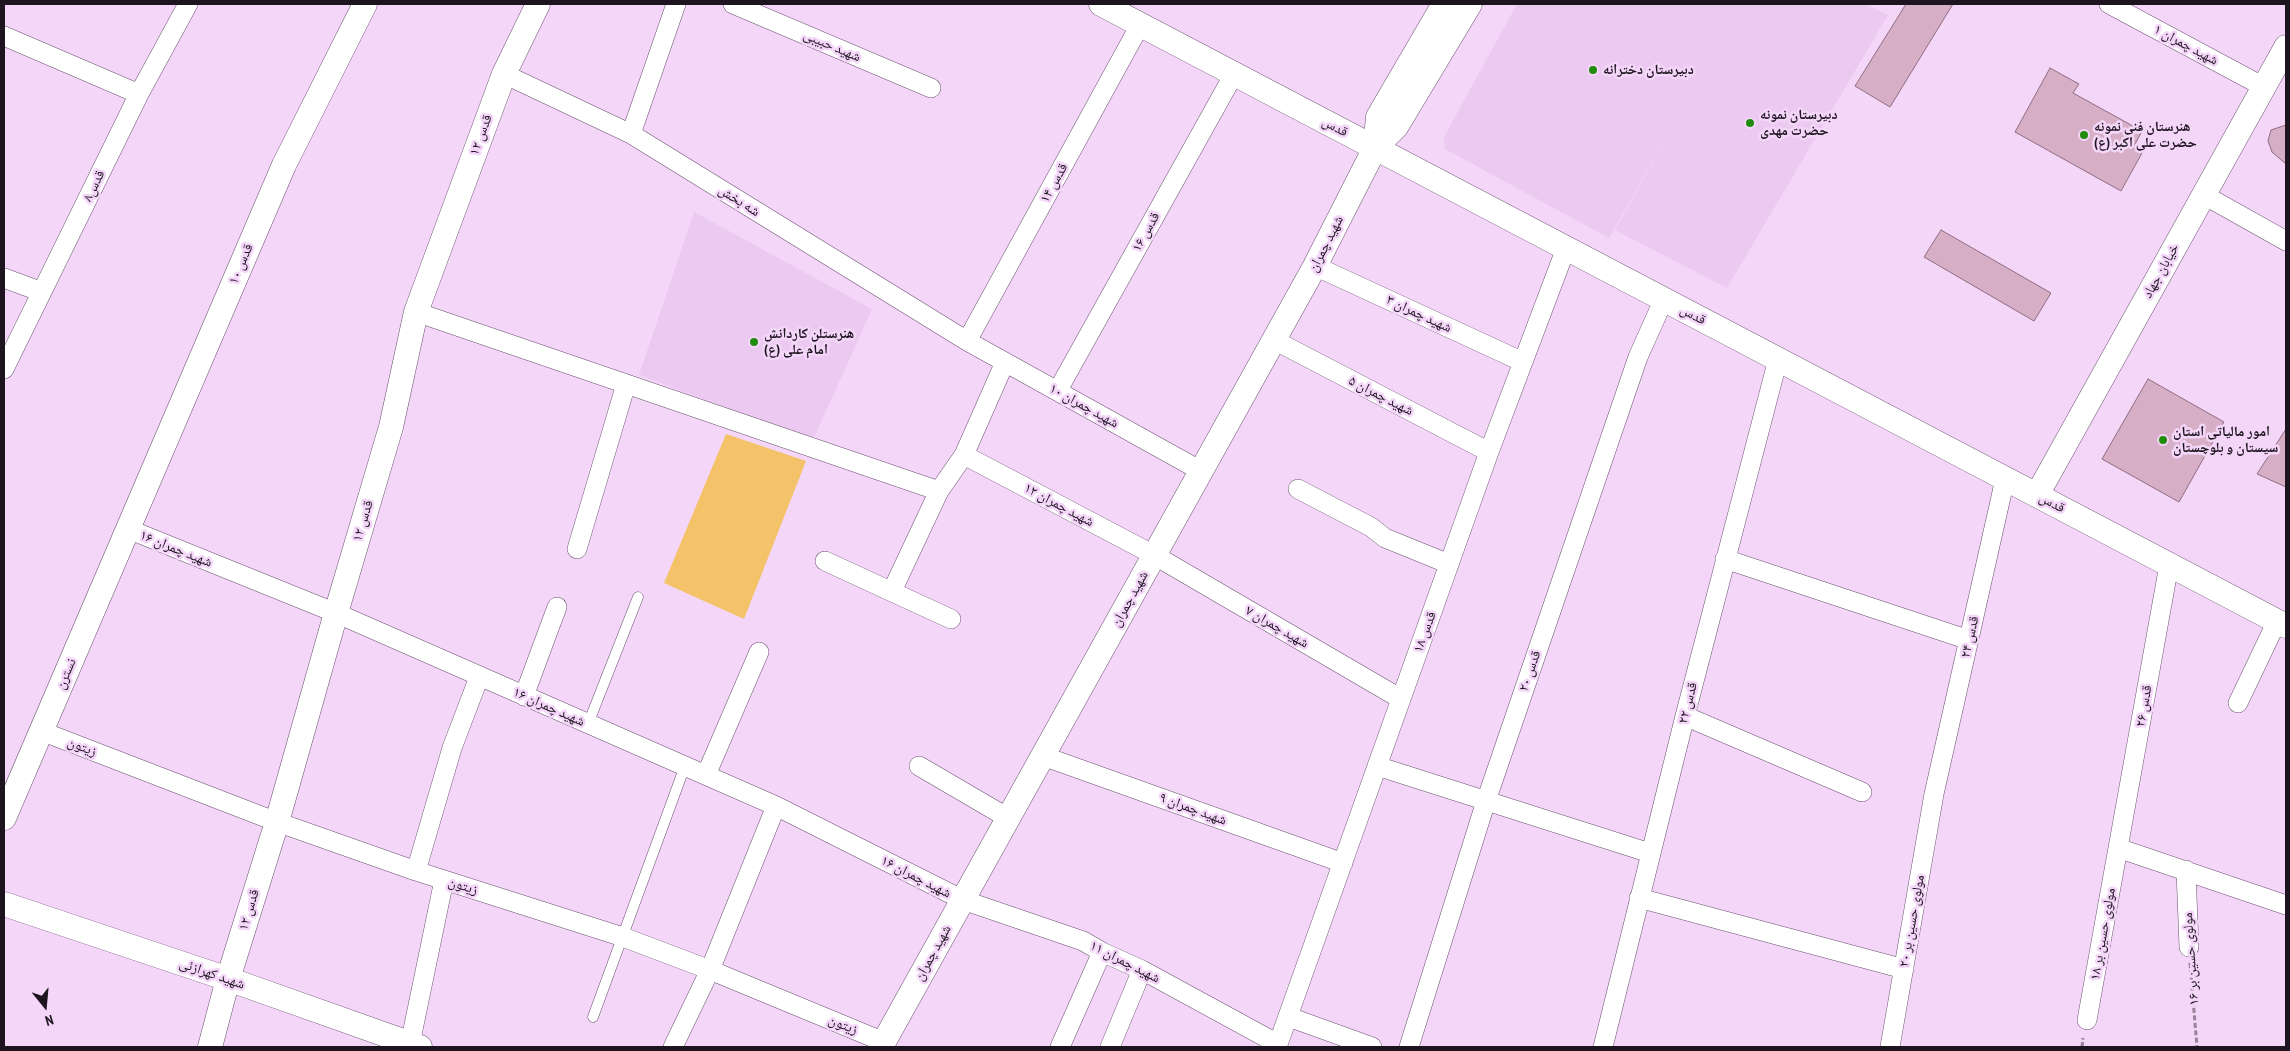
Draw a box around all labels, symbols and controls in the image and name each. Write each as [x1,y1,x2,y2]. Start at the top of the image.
street label: شهید چمران ۱ [2151,21,2221,69]
street label: شهید حبیبی [801,26,863,66]
place label: دبیرستان دخترانه [1603,62,1694,78]
marker: دبیرستان دخترانه [1587,64,1599,76]
place label: دبیرستان نمونه حضرت مهدی [1760,107,1838,140]
street label: قدس ۱۲ [466,112,496,158]
street label: قدس [1319,113,1351,141]
marker: دبیرستان نمونه حضرت مهدی [1744,117,1756,129]
place label: هنرستان فنی نمونه حضرت علی اکبر (ع) [2094,119,2197,152]
marker: هنرستان فنی نمونه حضرت علی اکبر (ع) [2078,129,2090,141]
street label: قدس ۱۴ [1036,160,1072,206]
street label: قدس۸ [79,167,109,205]
street label: شه بخش [715,182,763,220]
street label: قدس ۱۶ [1128,209,1164,255]
street label: شهید چمران [1305,213,1347,275]
street label: قدس ۱۰ [225,241,257,287]
street label: خیابان جهاد [2139,241,2183,301]
street label: شهید چمران ۳ [1384,292,1454,336]
street label: قدس [1677,301,1709,329]
place label: هنرستلن کاردانش امام علی (ع) [764,326,854,358]
marker: هنرستلن کاردانش امام علی (ع) [748,336,760,348]
street label: شهید چمران ۵ [1346,373,1416,419]
street label: شهید چمران ۱۰ [1046,380,1122,432]
place label: امور مالیاتی استان سیستان و بلوچستان [2173,424,2278,457]
marker: امور مالیاتی استان سیستان و بلوچستان [2157,434,2169,446]
street label: شهید چمران ۱۲ [1021,480,1097,530]
street label: قدس [2036,489,2068,517]
street label: قدس ۱۲ [349,498,377,544]
street label: شهید چمران ۱۶ [137,527,215,571]
street label: شهید چمران [1108,568,1152,630]
street label: شهید چمران ۷ [1242,602,1312,652]
street label: قدس ۱۸ [1410,609,1440,655]
street label: قدس ۲۴ [1957,615,1983,659]
street label: قدس ۲۰ [1515,648,1545,694]
street label: نسترن [52,656,80,692]
street label: قدس ۲۲ [1675,680,1701,726]
street label: شهید چمران ۱۶ [511,684,587,730]
street label: قدس ۲۶ [2132,684,2156,728]
street label: زیتون [65,734,99,760]
street label: شهید چمران ۹ [1157,789,1229,829]
street label: شهید چمران ۱۶ [878,852,954,902]
street label: زیتون [446,873,480,899]
street label: مولوی حسین بر ۲۰ [1896,873,1928,969]
street label: مولوی حسین بر ۱۸ [2087,886,2119,982]
street label: قدس ۱۲ [235,887,263,933]
street label: مولوی حسین بر ۱۶ [2179,912,2203,1006]
street label: شهید چمران [911,922,955,984]
street label: شهید چمران ۱۱ [1087,937,1163,987]
street label: شهید کهرازئی [177,955,247,993]
north arrow [20,981,70,1031]
text: N [43,1011,56,1030]
street label: زیتون [826,1012,860,1038]

